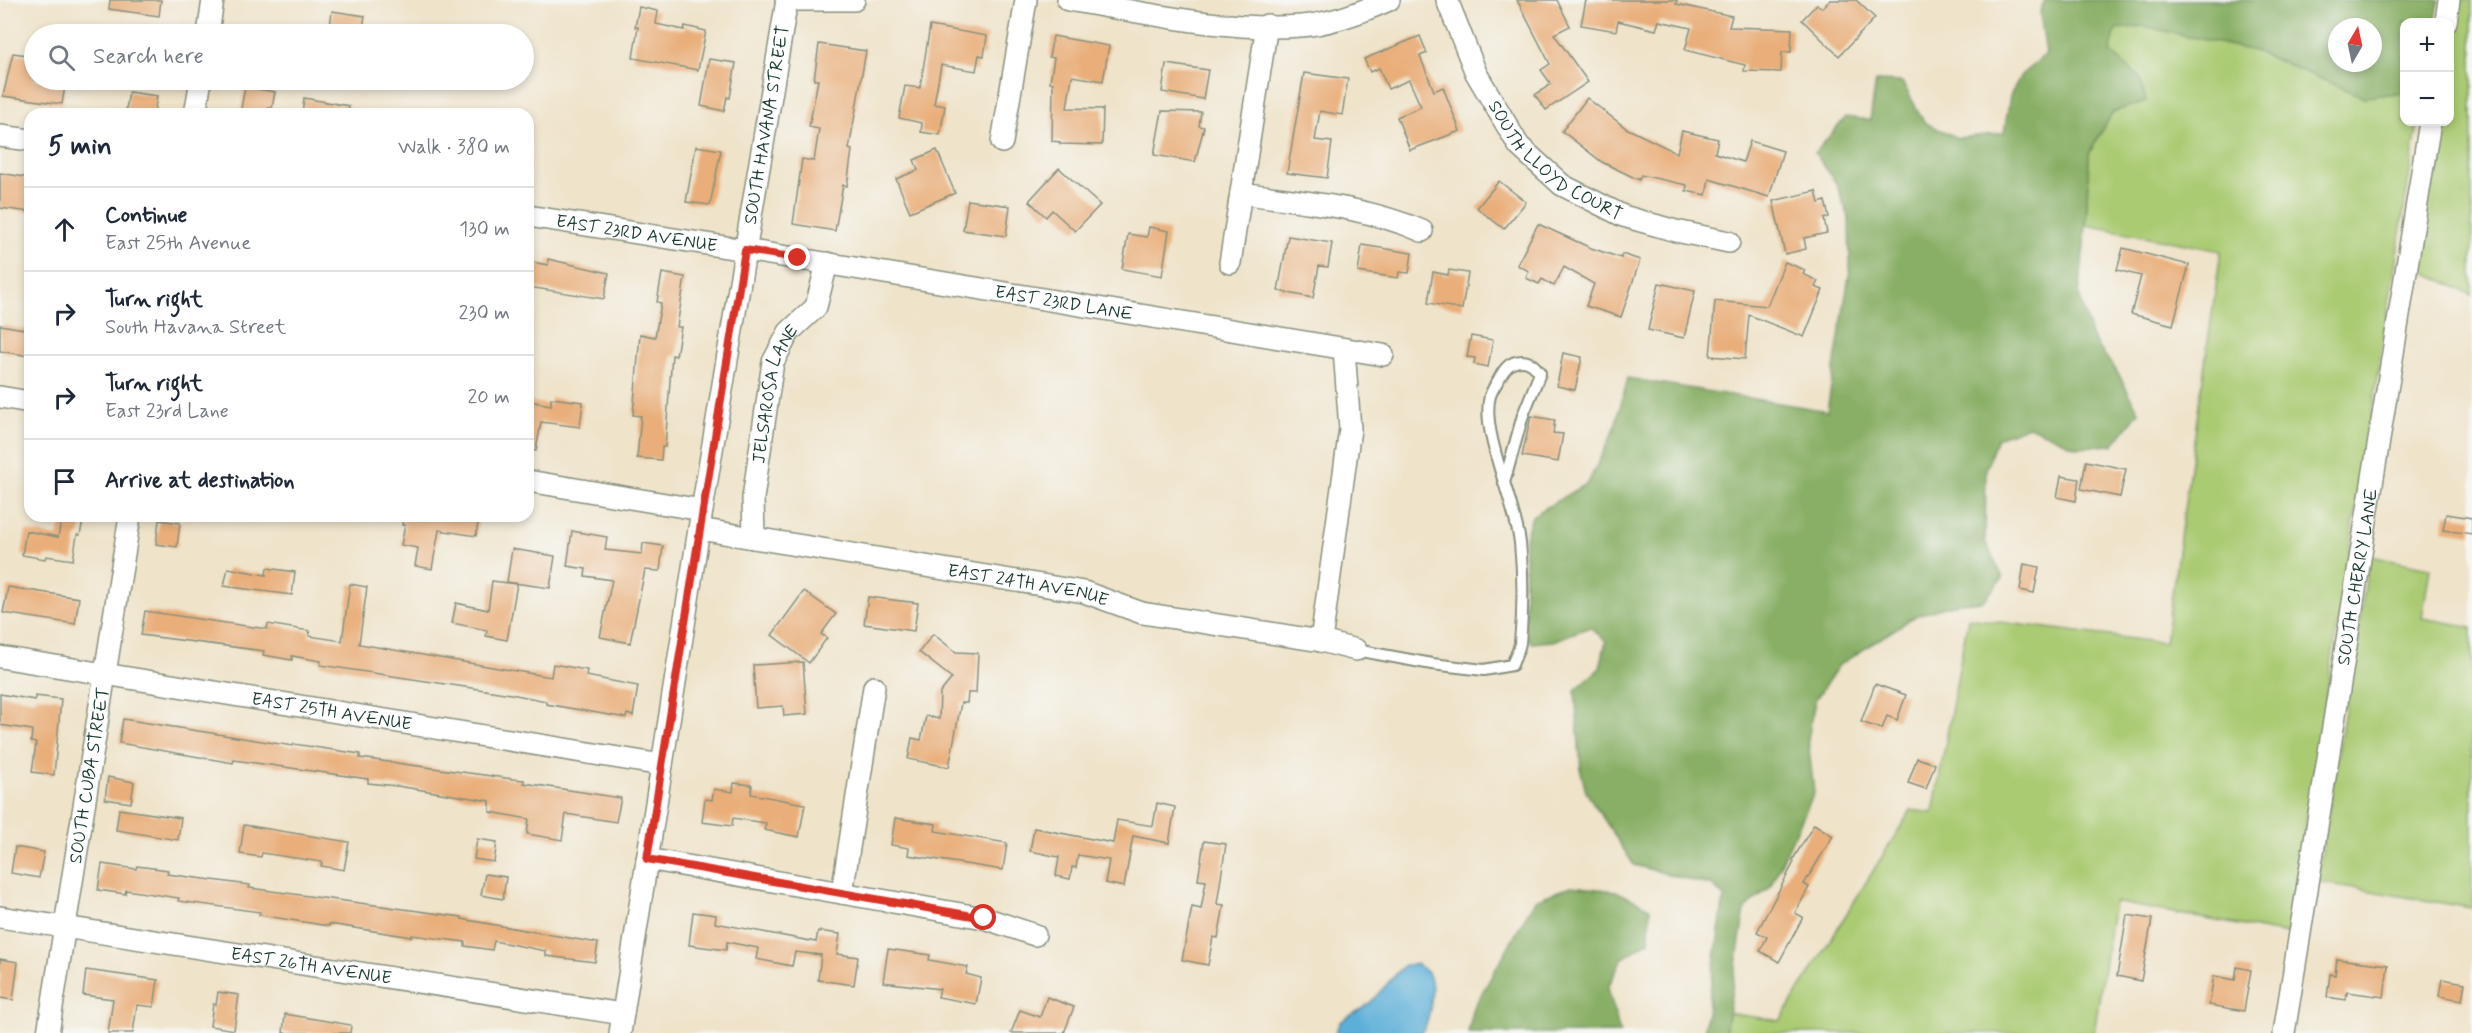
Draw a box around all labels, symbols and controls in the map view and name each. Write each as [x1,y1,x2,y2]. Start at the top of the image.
north arrow [2328,18,2382,72]
map controls [2400,18,2454,126]
button: + [2400,18,2454,72]
street label: SOUTH HAVANA STREET [739,23,796,226]
search box [24,24,534,90]
icon: search [45,41,78,74]
text: Search here [93,43,204,71]
button: − [2400,72,2454,126]
street label: SOUTH LLOYD COURT [1482,96,1626,227]
text: 5 min [48,130,112,164]
text: Walk · 380 m [398,134,510,161]
text: Continue [105,202,187,230]
street label: EAST 23RD AVENUE [554,210,719,258]
icon: ahead [48,213,81,246]
text: 130 m [459,216,510,243]
text: East 25th Avenue [105,230,251,257]
route end [784,244,810,270]
street label: EAST 23RD LANE [993,280,1135,327]
text: Turn right [105,286,203,314]
icon: right [48,297,81,330]
text: 230 m [458,300,510,327]
text: South Havana Street [105,314,286,341]
street label: JELSAROSA LANE [747,319,803,465]
text: Turn right [105,370,203,398]
icon: right [48,381,81,414]
text: 20 m [467,384,510,411]
text: East 23rd Lane [105,398,229,425]
icon: arrive [48,465,81,498]
text: Arrive at destination [105,467,295,495]
street label: SOUTH CHERRY LANE [2332,487,2384,667]
street label: EAST 24TH AVENUE [946,559,1112,613]
street label: SOUTH CUBA STREET [64,685,116,865]
street label: EAST 25TH AVENUE [250,687,413,737]
route start [970,904,996,930]
street label: EAST 26TH AVENUE [229,942,393,991]

